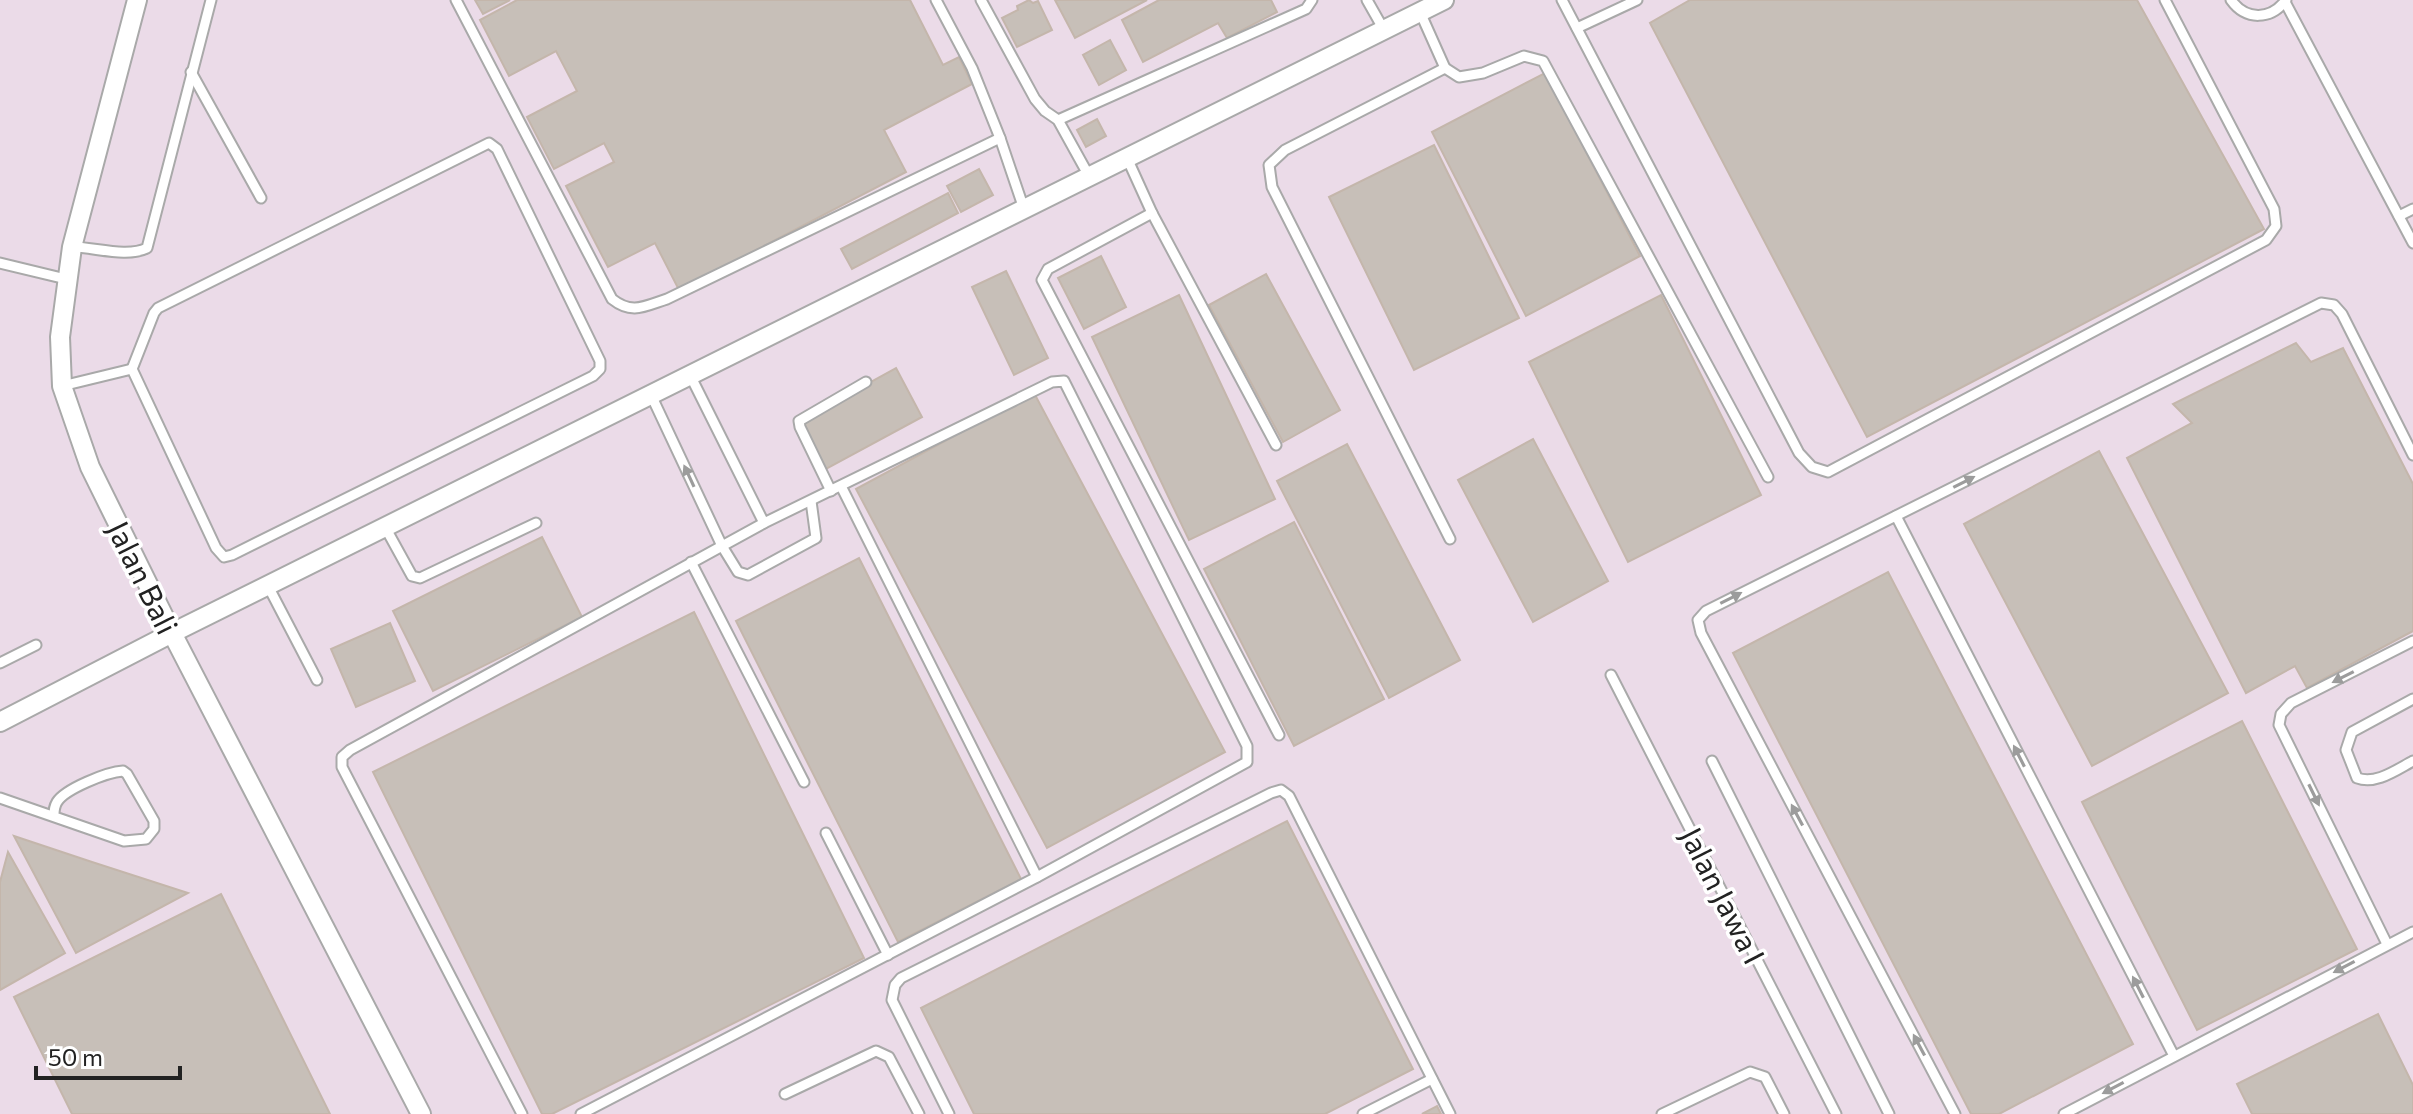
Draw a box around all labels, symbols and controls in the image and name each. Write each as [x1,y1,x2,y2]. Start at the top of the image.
one-way arrow [682,464,696,487]
one-way arrow [1952,475,1975,488]
street label: Jalan Bali [101,514,187,640]
one-way arrow [1720,591,1743,605]
one-way arrow [2332,670,2355,683]
one-way arrow [2013,744,2026,767]
one-way arrow [2307,784,2321,807]
one-way arrow [1791,804,1804,827]
street label: Jalan Jawa I [1674,821,1774,969]
one-way arrow [2332,961,2355,974]
one-way arrow [2132,975,2145,998]
scale bar [36,1030,180,1080]
one-way arrow [1912,1034,1926,1056]
text: 50 m [48,1042,103,1071]
one-way arrow [2102,1082,2125,1095]

